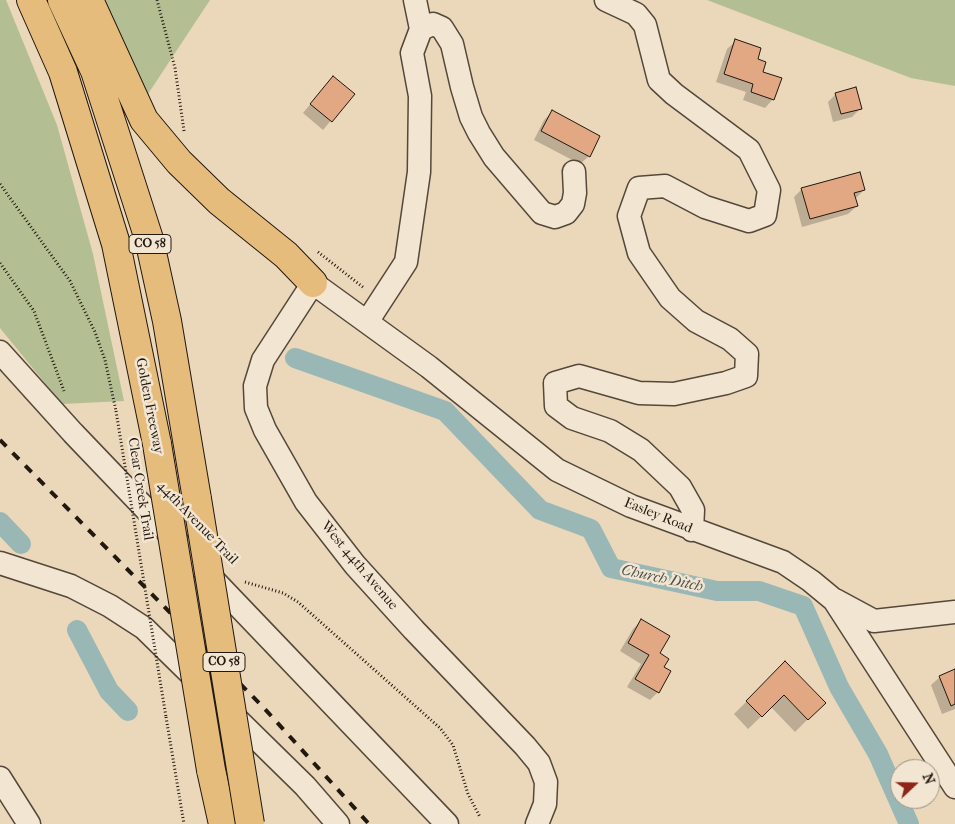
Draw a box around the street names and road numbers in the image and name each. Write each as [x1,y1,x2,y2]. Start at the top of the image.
road number: CO 58 [129,234,171,253]
street label: Golden Freeway [131,357,167,455]
street label: Clear Creek Trail [124,436,156,542]
street label: 44th Avenue Trail [153,478,241,568]
street label: Easley Road [621,495,695,537]
street label: West 44th Avenue [317,518,401,614]
road number: CO 58 [203,652,245,672]

